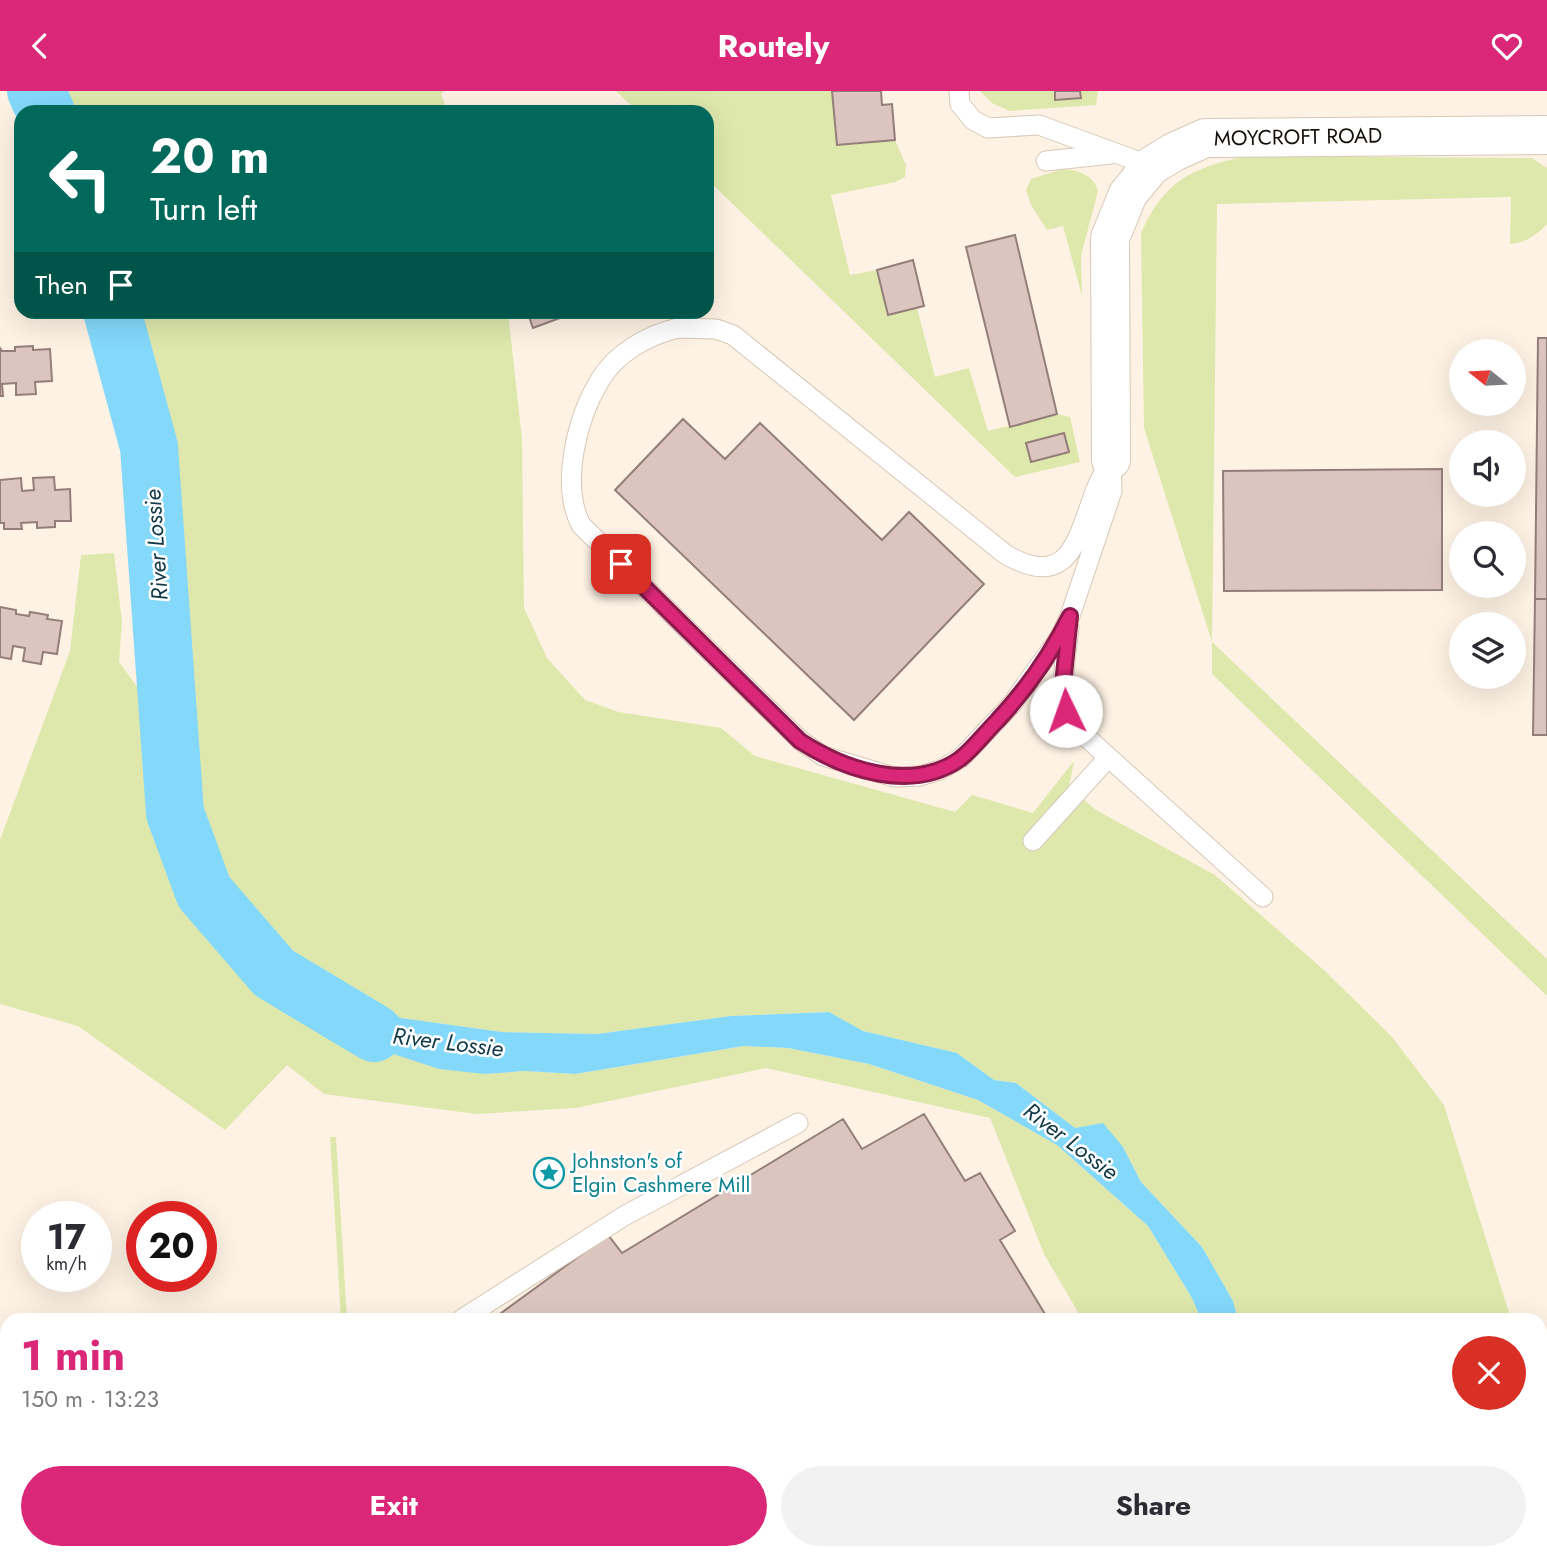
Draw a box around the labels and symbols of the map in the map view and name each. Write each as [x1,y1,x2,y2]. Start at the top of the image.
street label: MOYCROFT ROAD [1214,121,1382,153]
north arrow [1449,339,1526,417]
water label: River Lossie [135,488,177,602]
pin [591,534,651,594]
position arrow [1029,674,1103,748]
water label: River Lossie [391,1018,506,1066]
water label: River Lossie [1016,1094,1126,1188]
place label: Johnston's of Elgin Cashmere Mill [569,1146,750,1200]
place icon: Johnston's of Elgin Cashmere Mill [532,1156,566,1190]
speed limit sign: 20 [126,1201,217,1292]

